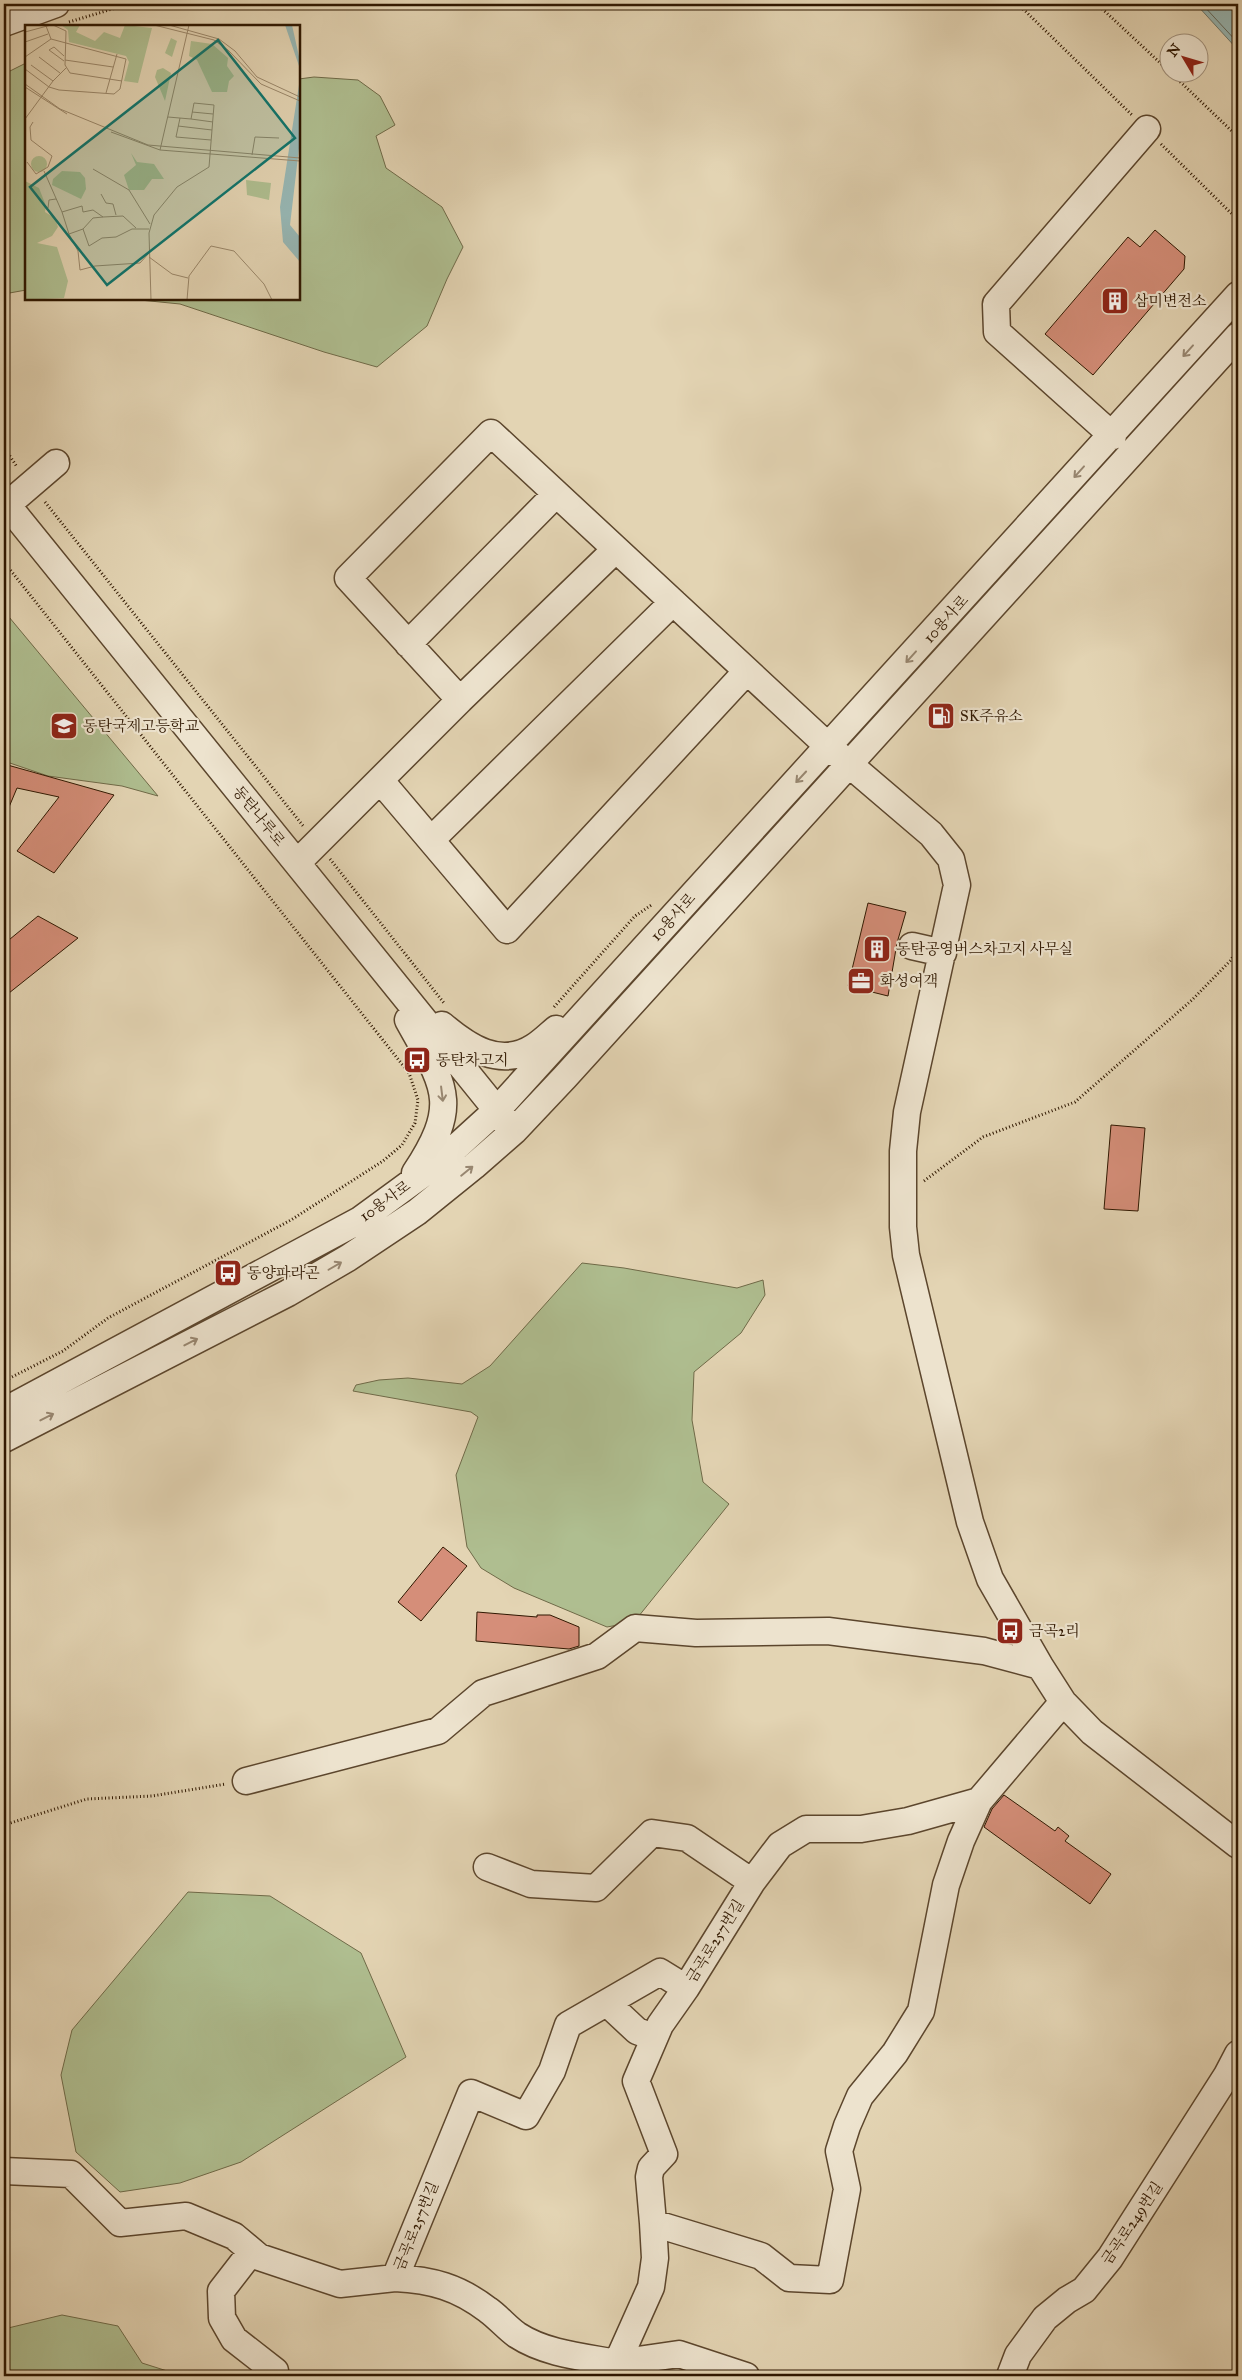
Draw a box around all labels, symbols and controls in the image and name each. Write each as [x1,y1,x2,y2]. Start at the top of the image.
inset map [25,25,300,300]
north arrow [1160,32,1210,82]
text: N [1164,40,1185,60]
building icon: 삼미변전소 [1100,286,1130,316]
place label: 삼미변전소 [1134,292,1207,310]
one-way arrow [1182,345,1194,358]
one-way arrow [1073,466,1085,479]
street label: 10용사로 [920,591,972,647]
one-way arrow [905,651,917,664]
fuel station icon: SK주유소 [926,701,956,731]
place label: SK주유소 [960,707,1023,725]
school or university icon: 동탄국제고등학교 [49,711,79,741]
place label: 동탄국제고등학교 [83,717,199,735]
one-way arrow [795,771,807,784]
street label: 동탄나루로 [229,782,289,850]
street label: 10용사로 [647,889,699,945]
building icon: 동탄공영버스차고지 사무실 [862,934,892,964]
place label: 동탄공영버스차고지 사무실 [896,940,1073,958]
office icon: 화성여객 [846,966,876,996]
place label: 화성여객 [880,972,938,990]
bus stop icon: 동탄차고지 [402,1045,432,1075]
place label: 동탄차고지 [436,1051,508,1069]
one-way arrow [438,1086,448,1102]
one-way arrow [460,1166,473,1177]
street label: 10용사로 [356,1176,414,1225]
bus stop icon: 동양파라곤 [213,1258,243,1288]
one-way arrow [327,1261,342,1270]
place label: 동양파라곤 [247,1264,320,1282]
one-way arrow [184,1337,199,1347]
one-way arrow [39,1412,54,1421]
bus stop icon: 금곡2리 [995,1616,1025,1646]
place label: 금곡2리 [1029,1622,1080,1640]
street label: 금곡로257번길 [682,1896,748,1986]
street label: 금곡로249번길 [1098,2178,1166,2268]
street label: 금곡로257번길 [390,2179,442,2273]

